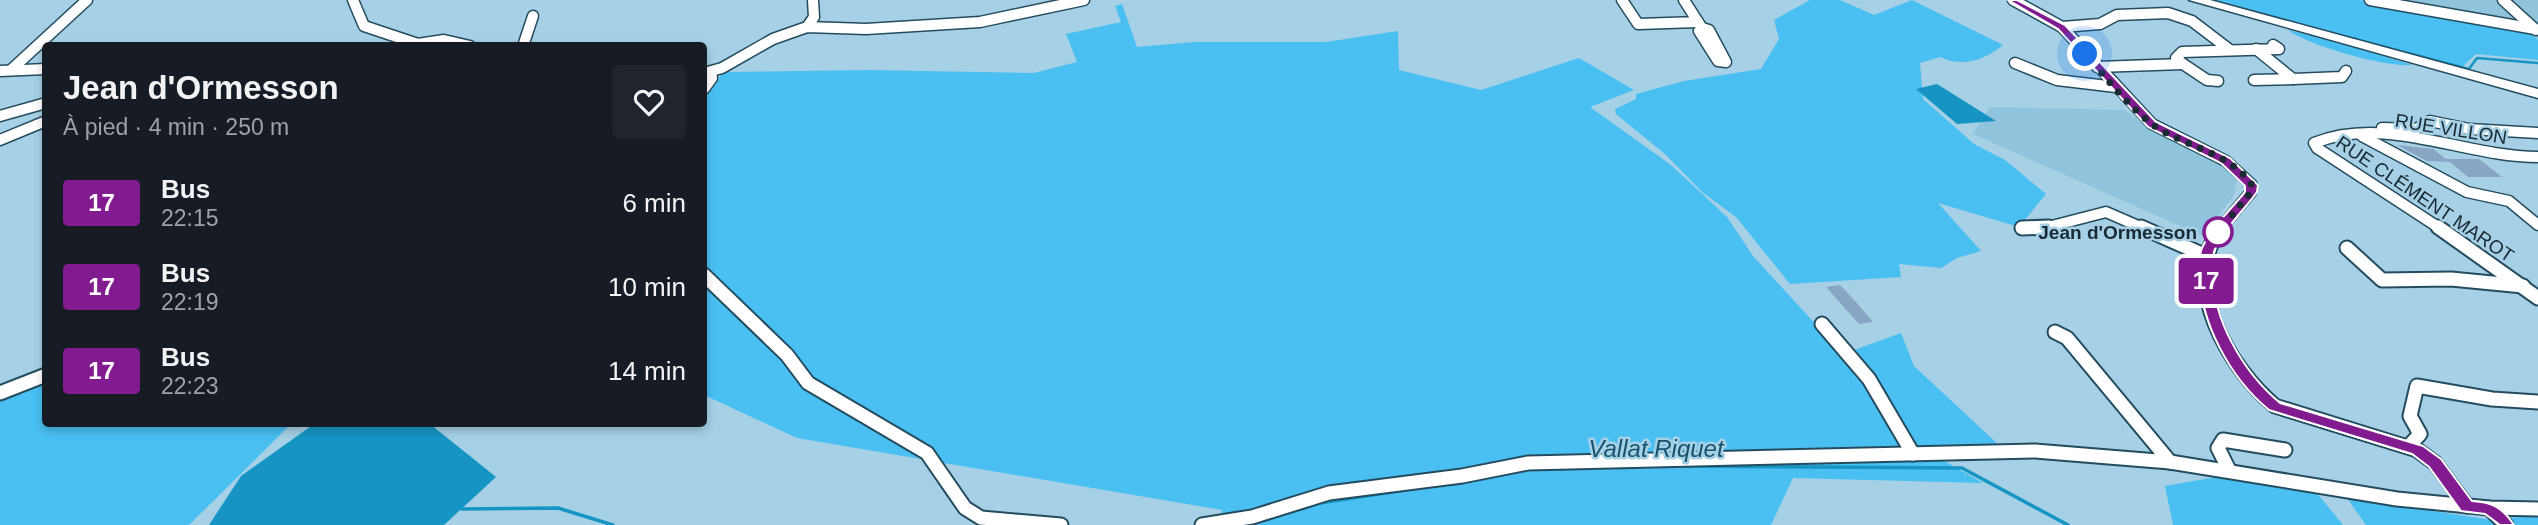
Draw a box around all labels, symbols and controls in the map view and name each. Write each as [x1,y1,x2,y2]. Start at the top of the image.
your location [2067,36,2102,71]
button: heart [612,65,686,139]
text: Jean d'Ormesson [63,69,339,106]
street label: RUE VILLON [2394,110,2508,148]
text: À pied · 4 min · 250 m [63,114,289,140]
street label: RUE CLÉMENT MAROT [2332,132,2518,267]
text: Bus [161,174,210,204]
text: 6 min [622,188,686,218]
text: 17 [88,189,115,216]
text: 22:15 [161,205,219,231]
marker: Jean d'Ormesson [2203,217,2233,247]
place label: Jean d'Ormesson [2038,222,2197,243]
text: Bus [161,258,210,288]
line badge: 17 [2174,258,2238,304]
text: 17 [2193,267,2219,294]
text: 10 min [608,272,686,302]
text: 17 [88,273,115,300]
text: 22:19 [161,289,219,315]
text: Bus [161,342,210,372]
text: 14 min [608,356,686,386]
text: 17 [88,357,115,384]
text: 22:23 [161,373,219,399]
water label: Vallat Riquet [1588,435,1725,462]

